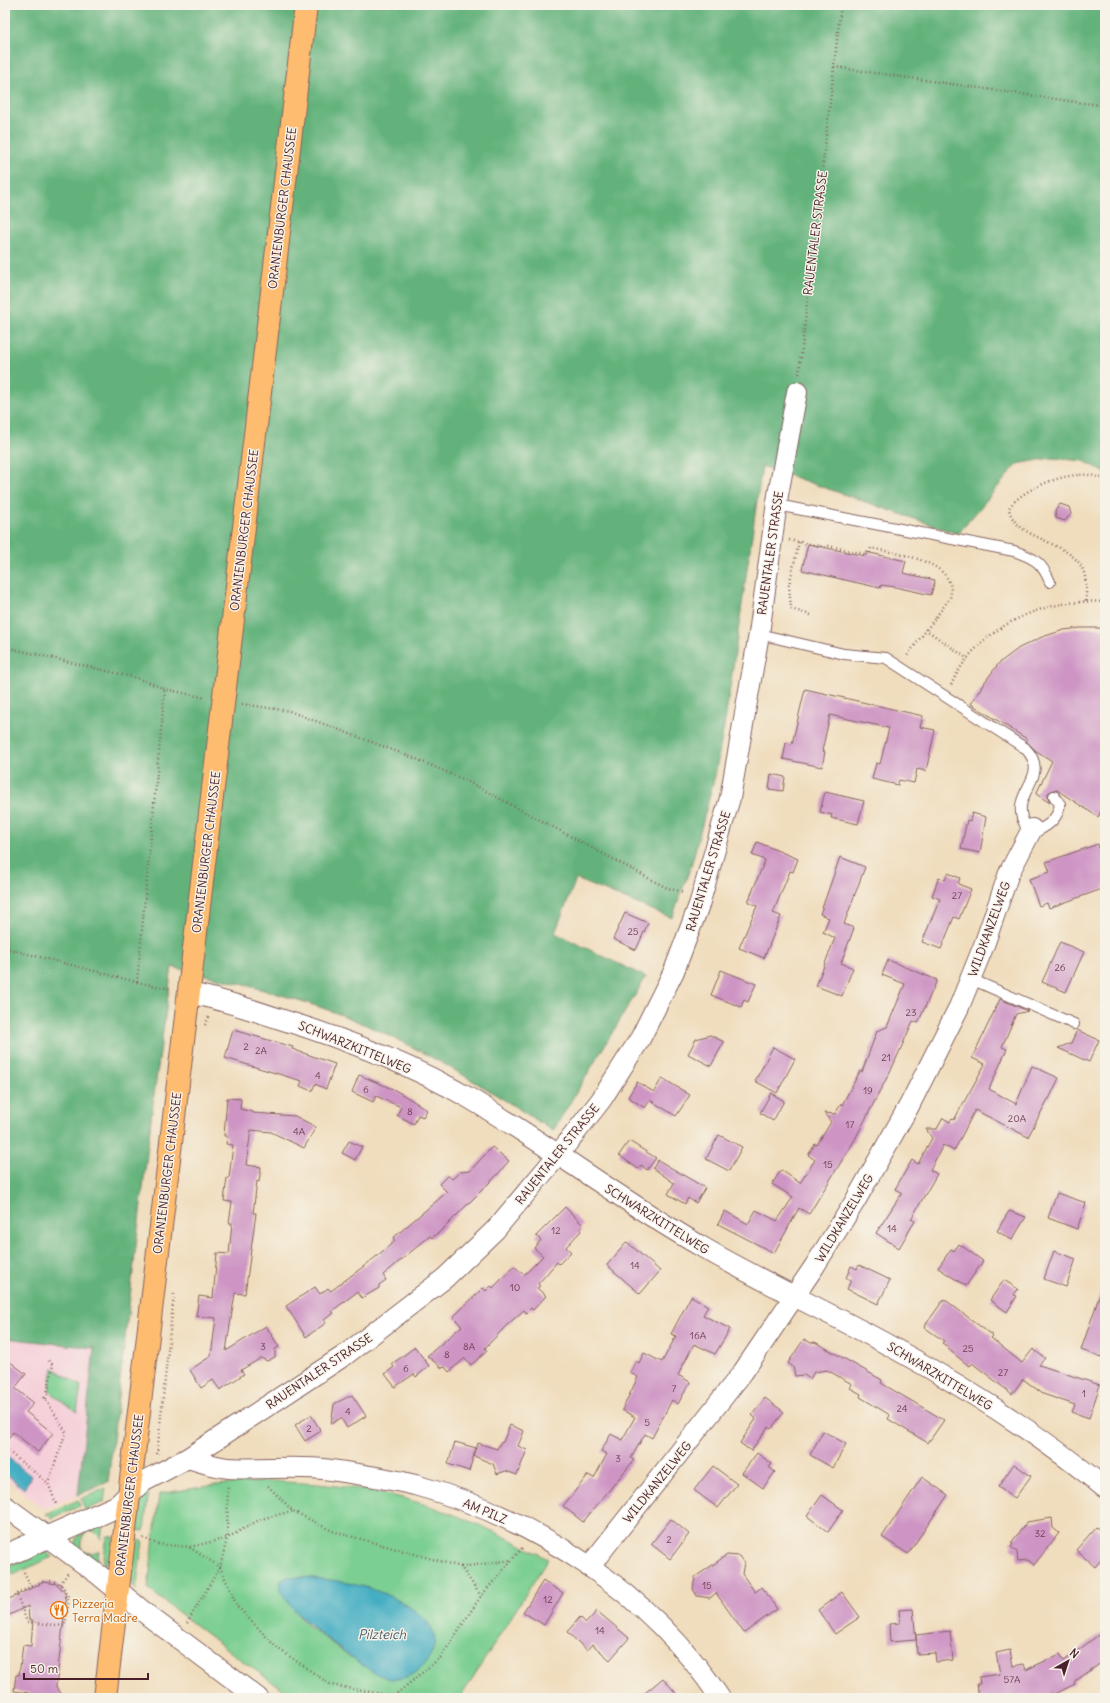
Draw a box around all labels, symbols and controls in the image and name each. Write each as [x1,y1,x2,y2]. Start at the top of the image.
street label: ORANIENBURGER CHAUSSEE [265,126,299,290]
street label: RAUENTALER STRASSE [800,170,830,296]
street label: ORANIENBURGER CHAUSSEE [227,448,261,612]
street label: RAUENTALER STRASSE [754,490,786,616]
street label: ORANIENBURGER CHAUSSEE [189,770,223,934]
street label: RAUENTALER STRASSE [683,809,733,933]
street label: WILDKANZELWEG [965,879,1013,979]
house number: 27 [952,889,962,902]
house number: 25 [627,925,639,938]
house number: 26 [1054,961,1066,974]
house number: 23 [905,1006,917,1019]
street label: SCHWARZKITTELWEG [296,1018,414,1077]
house number: 2 [243,1040,249,1053]
house number: 2A [255,1044,268,1057]
house number: 21 [881,1051,891,1064]
house number: 4 [315,1069,321,1082]
house number: 6 [363,1083,369,1096]
house number: 19 [863,1084,873,1097]
street label: ORANIENBURGER CHAUSSEE [150,1091,184,1255]
street label: RAUENTALER STRASSE [512,1101,602,1207]
house number: 8 [407,1105,413,1118]
house number: 20A [1008,1112,1027,1125]
house number: 17 [846,1118,855,1131]
house number: 4A [293,1125,306,1138]
house number: 15 [823,1158,833,1171]
street label: WILDKANZELWEG [812,1171,876,1265]
street label: SCHWARZKITTELWEG [602,1181,712,1257]
house number: 14 [887,1222,897,1235]
house number: 12 [551,1224,561,1237]
house number: 14 [630,1259,640,1272]
house number: 10 [510,1281,520,1294]
house number: 16A [690,1329,707,1342]
street label: RAUENTALER STRASSE [263,1330,375,1412]
street label: SCHWARZKITTELWEG [885,1339,996,1414]
house number: 3 [260,1340,266,1353]
house number: 8A [463,1340,476,1353]
house number: 25 [962,1342,974,1355]
house number: 8 [444,1348,450,1361]
house number: 6 [403,1362,409,1375]
house number: 27 [998,1366,1008,1379]
house number: 7 [672,1382,677,1395]
house number: 1 [1082,1387,1086,1400]
house number: 24 [896,1402,908,1415]
house number: 4 [345,1405,351,1418]
street label: ORANIENBURGER CHAUSSEE [112,1413,146,1577]
house number: 5 [644,1416,650,1429]
house number: 2 [306,1422,312,1435]
street label: WILDKANZELWEG [620,1438,695,1526]
house number: 3 [615,1452,621,1465]
street label: AM PILZ [461,1495,509,1527]
house number: 32 [1034,1527,1046,1540]
house number: 2 [666,1533,672,1546]
house number: 15 [702,1579,712,1592]
house number: 12 [543,1593,553,1606]
place label: Pizzeria Terra Madre [72,1596,138,1625]
restaurant icon: Pizzeria Terra Madre [49,1600,69,1620]
house number: 14 [595,1624,605,1637]
water label: Pilzteich [358,1626,407,1643]
north arrow [1048,1641,1088,1681]
text: N [1067,1645,1082,1661]
scale bar [24,1655,148,1681]
text: 50 m [30,1661,59,1676]
house number: 57A [1004,1673,1021,1686]

